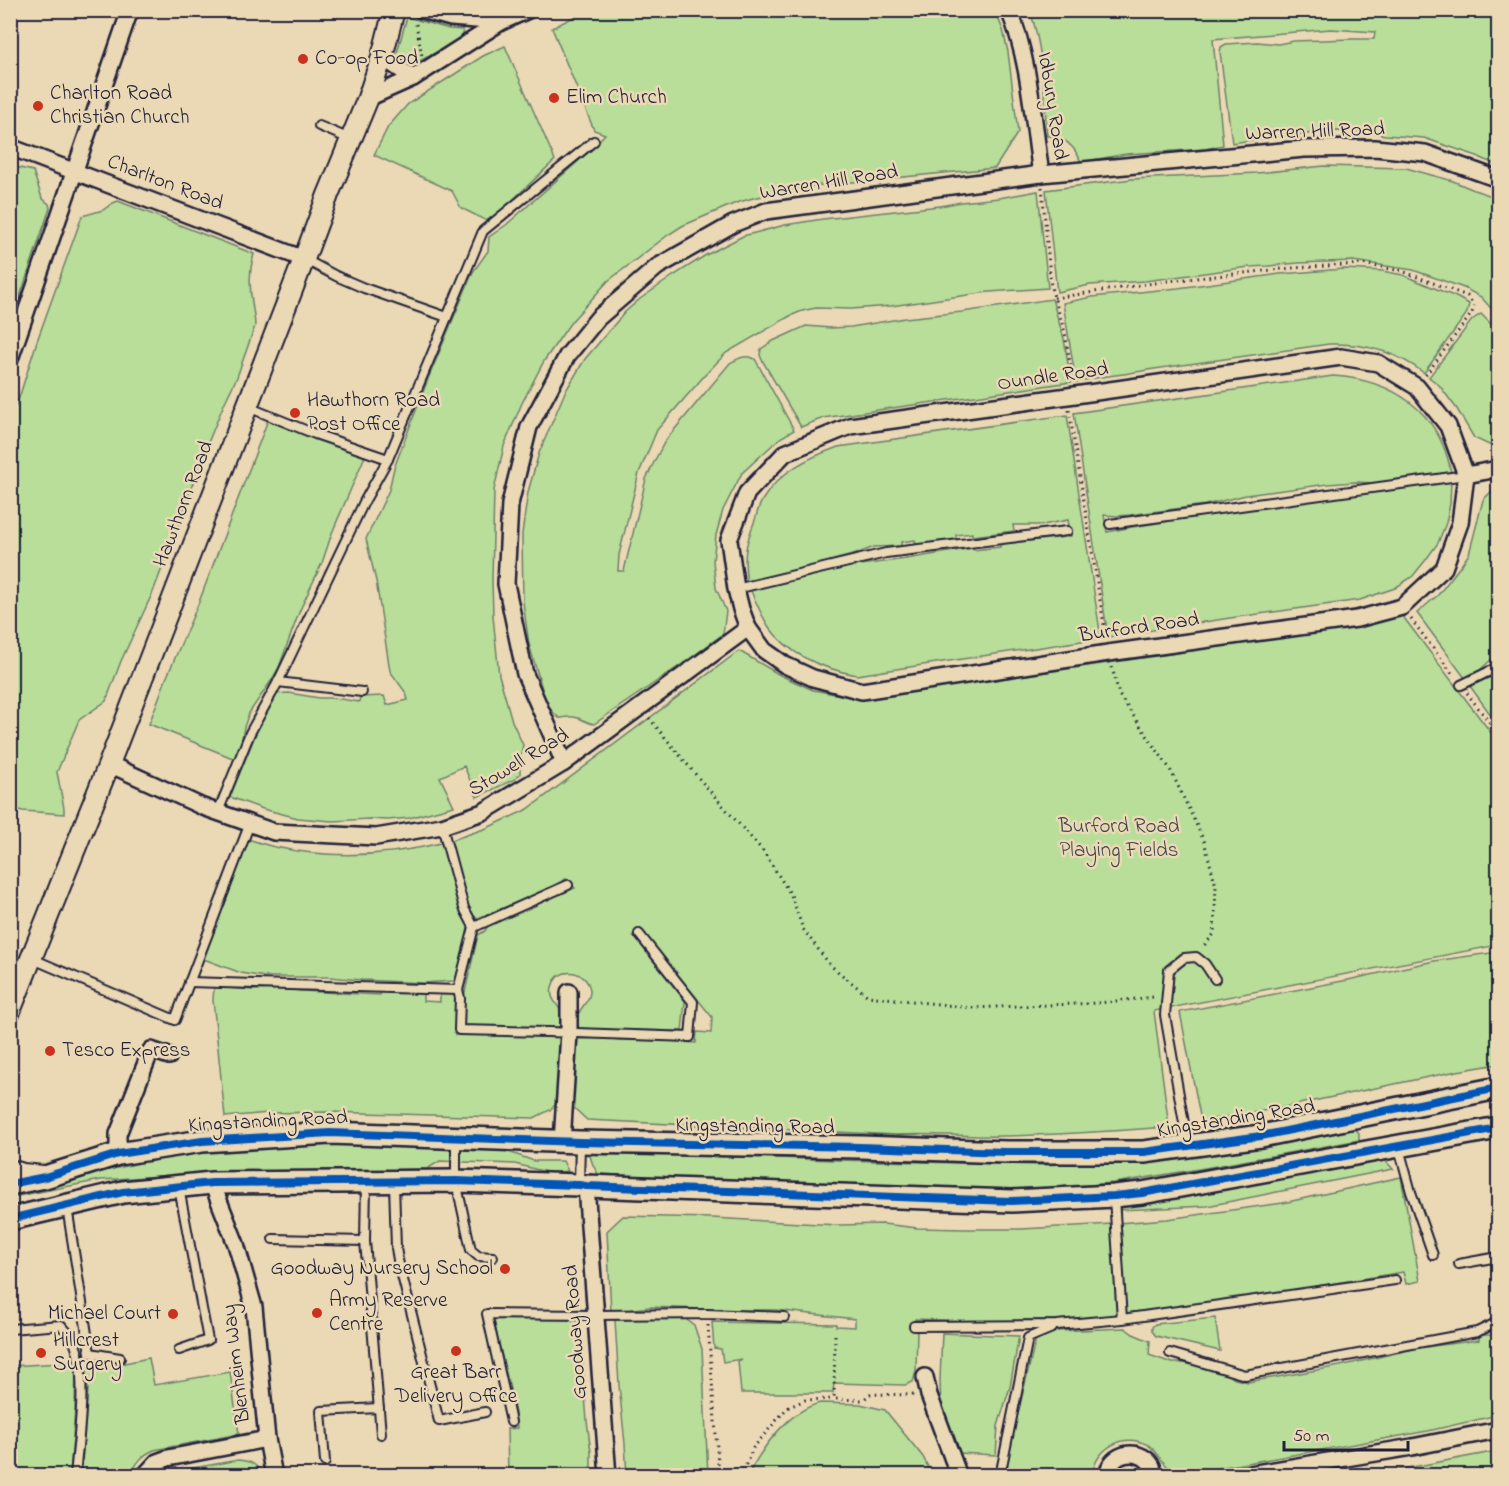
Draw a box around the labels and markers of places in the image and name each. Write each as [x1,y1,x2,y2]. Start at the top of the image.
place label: Co-op Food [315,44,418,74]
marker: Co-op Food [296,52,310,66]
place label: Charlton Road Christian Church [50,79,190,133]
place label: Elim Church [566,83,667,113]
marker: Elim Church [547,91,561,105]
marker: Charlton Road Christian Church [31,99,45,113]
place label: Hawthorn Road Post Office [307,386,440,440]
marker: Hawthorn Road Post Office [288,406,302,420]
place label: Tesco Express [62,1036,190,1066]
marker: Tesco Express [43,1044,57,1058]
place label: Goodway Nursery School [270,1254,493,1286]
marker: Goodway Nursery School [498,1262,512,1276]
place label: Army Reserve Centre [329,1286,448,1340]
place label: Michael Court [48,1299,161,1329]
marker: Army Reserve Centre [310,1306,324,1320]
marker: Michael Court [166,1307,180,1321]
place label: Hillcrest Surgery [53,1326,122,1382]
marker: Great Barr Delivery Office [449,1344,463,1358]
marker: Hillcrest Surgery [34,1346,48,1360]
place label: Great Barr Delivery Office [394,1358,518,1414]

